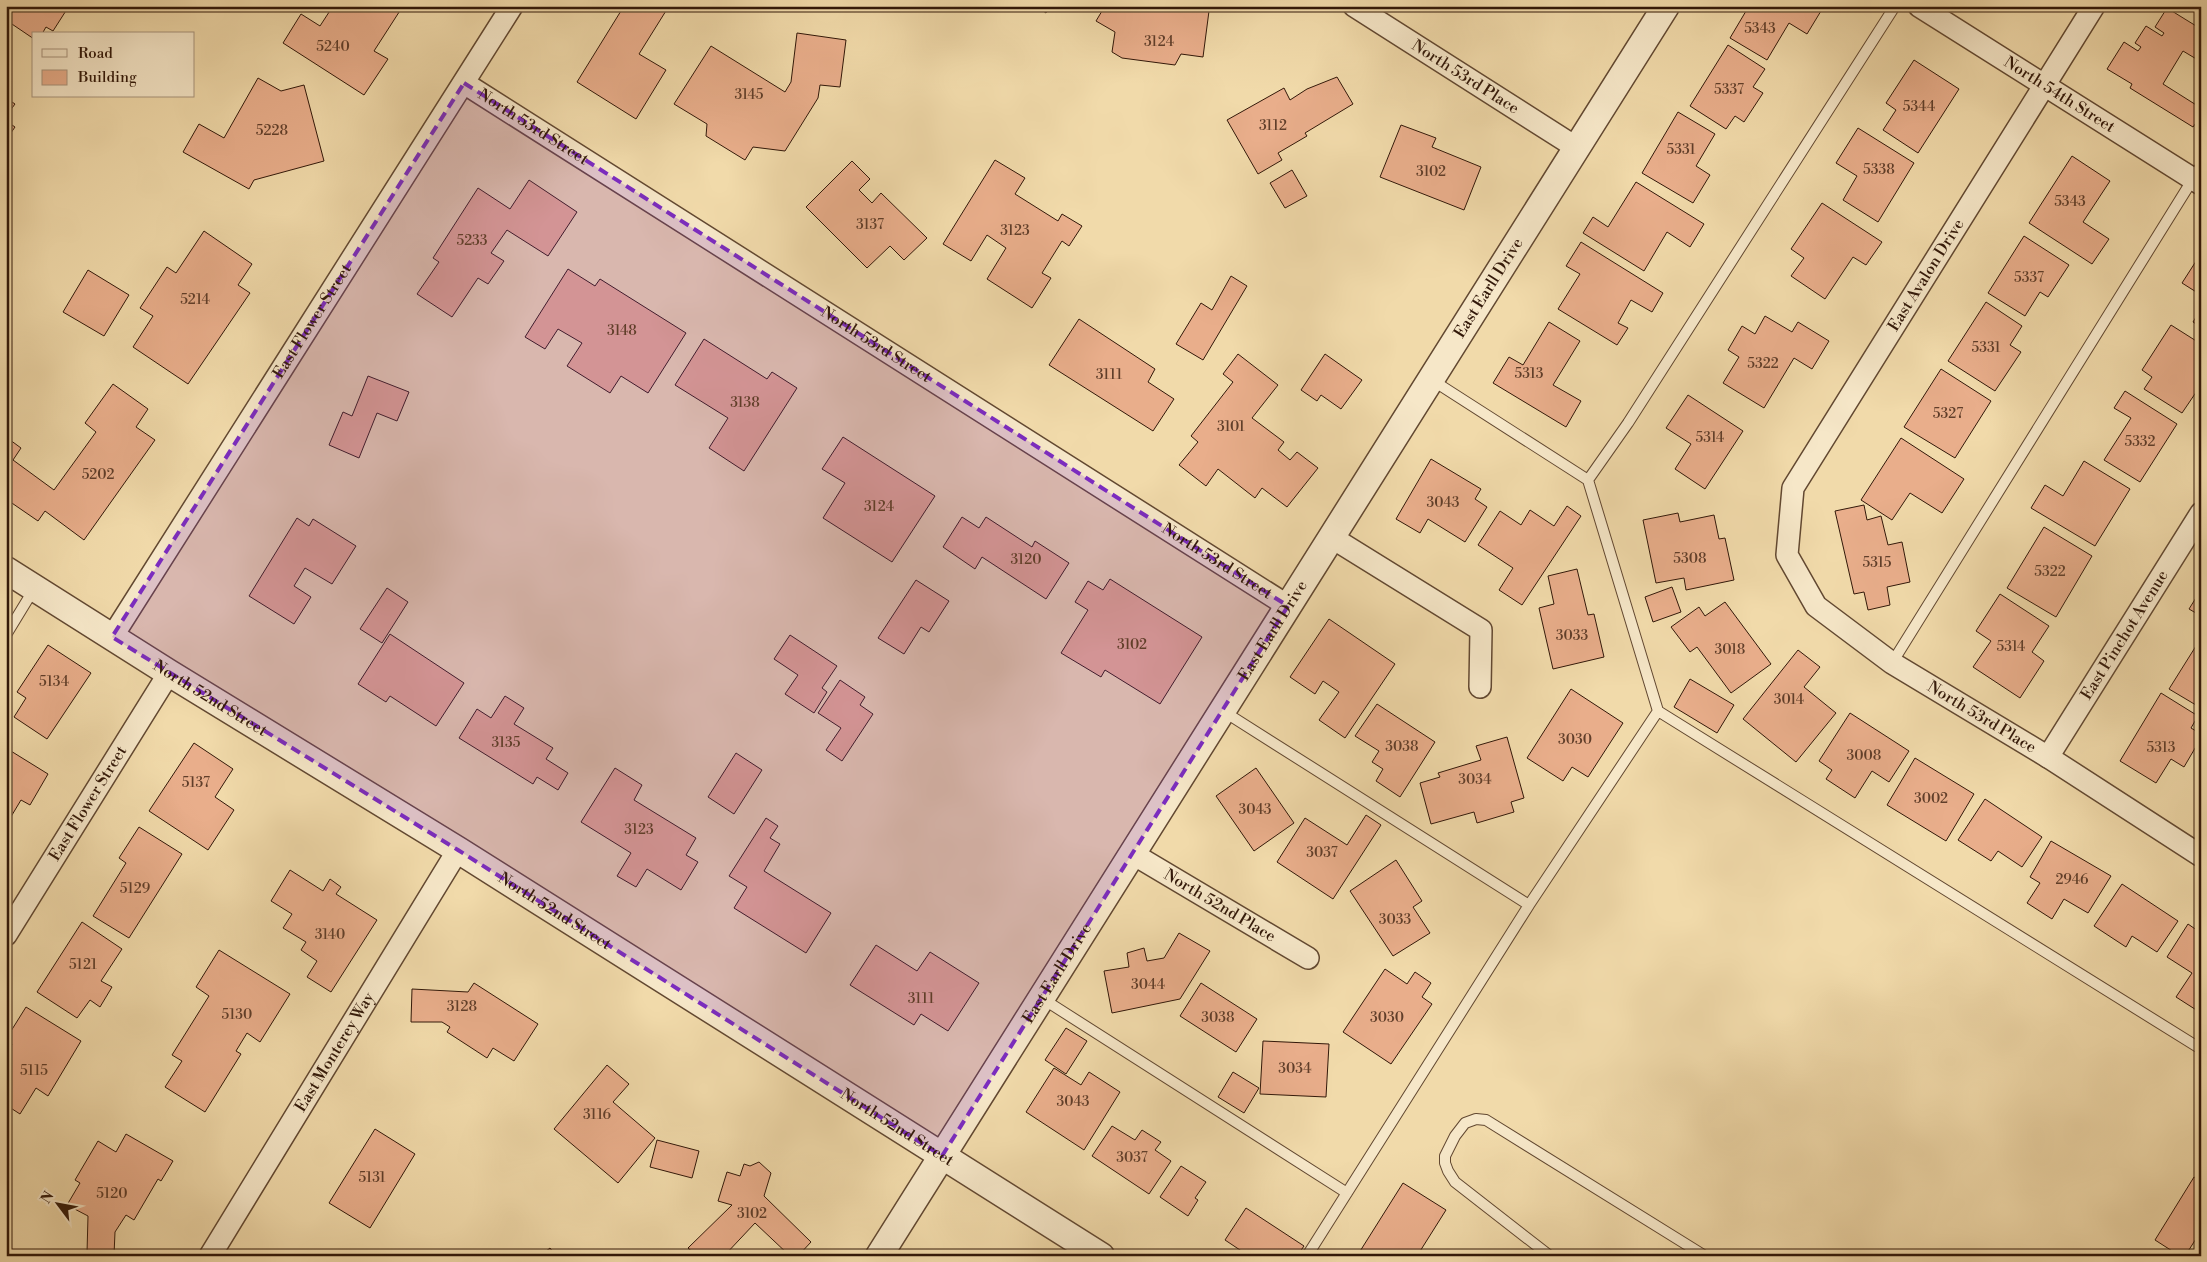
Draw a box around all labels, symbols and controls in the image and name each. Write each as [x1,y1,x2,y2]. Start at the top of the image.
house number: 5343 [1744,20,1776,38]
legend [32,32,195,98]
house number: 3124 [1144,33,1174,51]
street label: North 53rd Place [1408,35,1523,119]
house number: 5240 [316,38,350,56]
text: Road [78,44,113,63]
street label: North 54th Street [2000,52,2119,137]
text: Building [77,68,137,87]
house number: 5337 [1714,81,1744,99]
street label: North 53rd Street [474,84,593,170]
house number: 3145 [735,86,764,104]
house number: 5344 [1903,98,1935,116]
house number: 3112 [1259,117,1287,135]
house number: 5228 [256,122,288,140]
house number: 5331 [1667,141,1695,159]
house number: 5338 [1863,161,1895,179]
house number: 3102 [1416,163,1446,181]
house number: 5343 [2054,193,2086,211]
street label: East Avalon Drive [1883,215,1969,335]
house number: 3137 [856,216,884,234]
house number: 3123 [1000,222,1030,240]
house number: 5233 [456,232,488,250]
street label: East Earll Drive [1450,234,1528,342]
street label: East Flower Street [268,260,356,382]
house number: 5337 [2014,269,2044,287]
house number: 5214 [180,291,210,309]
street label: North 53rd Street [817,302,935,387]
house number: 3148 [607,322,637,340]
house number: 5331 [1972,339,2000,357]
house number: 5322 [1747,355,1779,373]
house number: 5313 [1515,365,1544,383]
house number: 3111 [1096,366,1122,384]
house number: 3138 [730,394,760,412]
house number: 5327 [1933,405,1963,423]
house number: 3101 [1217,418,1245,436]
house number: 5314 [1696,429,1724,447]
house number: 5332 [2124,433,2156,451]
house number: 5202 [82,466,114,484]
house number: 3043 [1426,494,1460,512]
house number: 3124 [864,498,894,516]
street label: North 53rd Street [1158,518,1276,604]
house number: 5308 [1673,550,1707,568]
house number: 3120 [1011,551,1041,569]
house number: 5315 [1863,554,1892,572]
house number: 5322 [2034,563,2066,581]
street label: East Pinchot Avenue [2076,566,2173,704]
street label: East Earll Drive [1234,577,1312,684]
house number: 3033 [1556,627,1589,645]
house number: 3102 [1117,636,1147,654]
house number: 5314 [1997,638,2025,656]
house number: 3018 [1715,641,1745,659]
street label: North 52nd Street [149,656,271,741]
house number: 5134 [39,673,69,691]
street label: North 53rd Place [1924,677,2040,758]
house number: 3014 [1774,691,1804,709]
house number: 3030 [1558,731,1592,749]
house number: 3135 [492,734,521,752]
house number: 3038 [1385,738,1419,756]
house number: 5313 [2147,739,2176,757]
street label: East Flower Street [45,742,131,865]
house number: 3008 [1847,747,1881,765]
house number: 3034 [1458,771,1492,789]
house number: 5137 [182,774,210,792]
house number: 3002 [1914,790,1948,808]
house number: 3043 [1238,801,1272,819]
house number: 3123 [624,821,654,839]
house number: 3037 [1306,844,1338,862]
street label: North 52nd Place [1160,865,1279,947]
street label: North 52nd Street [494,868,615,954]
house number: 2946 [2055,871,2089,889]
house number: 5129 [120,880,150,898]
house number: 3033 [1379,911,1412,929]
street label: East Earll Drive [1018,920,1096,1027]
house number: 3140 [315,926,345,944]
house number: 5121 [69,956,97,974]
house number: 3044 [1131,976,1165,994]
street label: East Monterey Way [290,988,379,1116]
house number: 3111 [908,990,934,1008]
house number: 3128 [447,998,477,1016]
house number: 5130 [222,1006,252,1024]
house number: 3038 [1201,1009,1235,1027]
house number: 3030 [1370,1009,1404,1027]
house number: 3034 [1278,1060,1312,1078]
house number: 5115 [20,1062,48,1080]
street label: North 52nd Street [837,1084,958,1171]
house number: 3043 [1056,1093,1090,1111]
house number: 3116 [583,1106,611,1124]
house number: 3037 [1116,1149,1148,1167]
house number: 5131 [358,1169,386,1187]
north arrow [32,1180,82,1230]
house number: 5120 [96,1185,128,1203]
text: N [37,1188,58,1207]
house number: 3102 [737,1205,767,1223]

